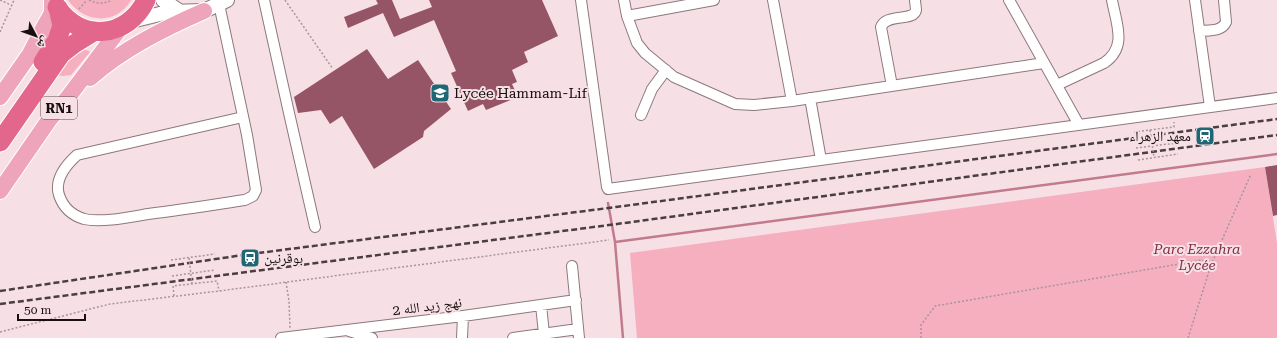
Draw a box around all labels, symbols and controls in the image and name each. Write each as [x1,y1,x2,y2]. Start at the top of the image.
north arrow [16,16,56,56]
text: ش [33,33,52,51]
school or university icon: Lycée Hammam-Lif [429,82,451,104]
place label: Lycée Hammam-Lif [454,85,588,101]
road number: RN1 [41,97,77,119]
station icon: معهد الزهراء [1194,125,1216,147]
place label: معهد الزهراء [1129,128,1191,145]
park label: Parc Ezzahra Lycée [1153,241,1240,273]
station icon: بوقرنين [239,247,261,269]
place label: بوقرنين [264,250,303,267]
street label: نهج زيد الله 2 [391,294,463,320]
scale bar [18,296,85,322]
text: 50 m [24,303,51,317]

